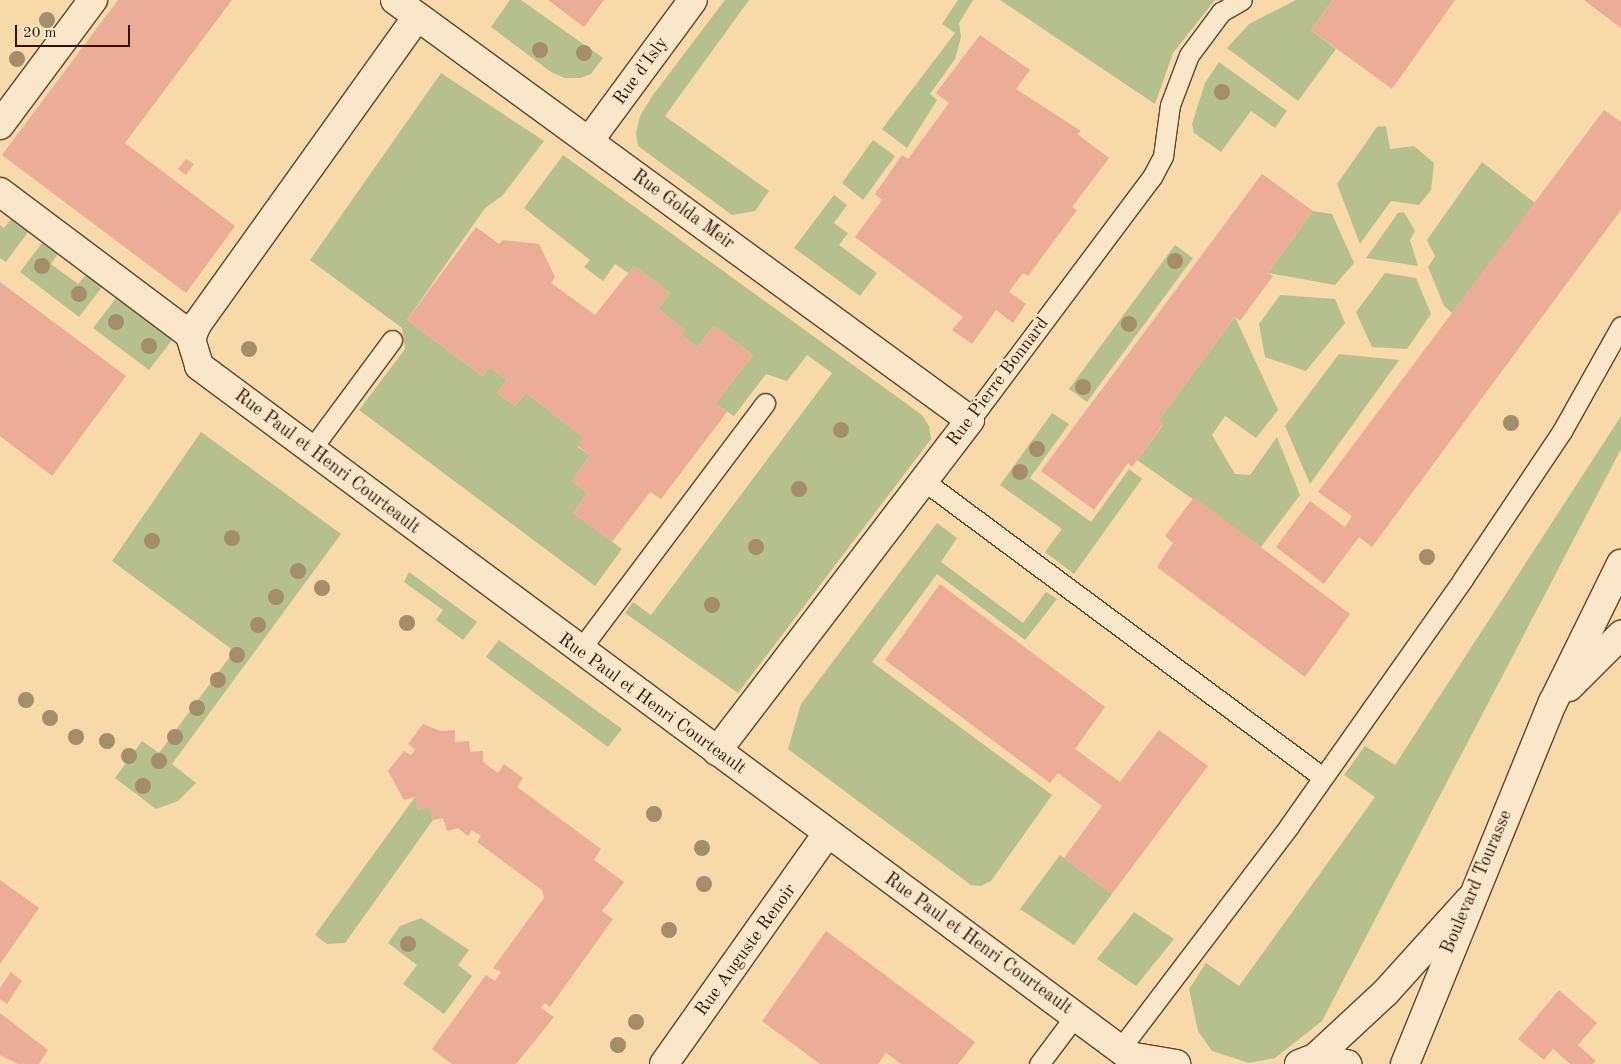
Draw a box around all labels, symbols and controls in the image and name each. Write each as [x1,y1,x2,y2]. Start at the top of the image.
scale bar [18,15,132,47]
text: 20 m [23,26,57,41]
street label: Rue d'Isly [609,33,673,109]
street label: Rue Golda Meir [628,166,738,254]
street label: Rue Pierre Bonnard [943,313,1053,451]
street label: Rue Paul et Henri Courteault [230,385,424,539]
street label: Rue Paul et Henri Courteault [554,629,750,779]
street label: Boulevard Tourasse [1437,807,1517,957]
street label: Rue Paul et Henri Courteault [880,869,1076,1019]
street label: Rue Auguste Renoir [691,880,801,1020]

